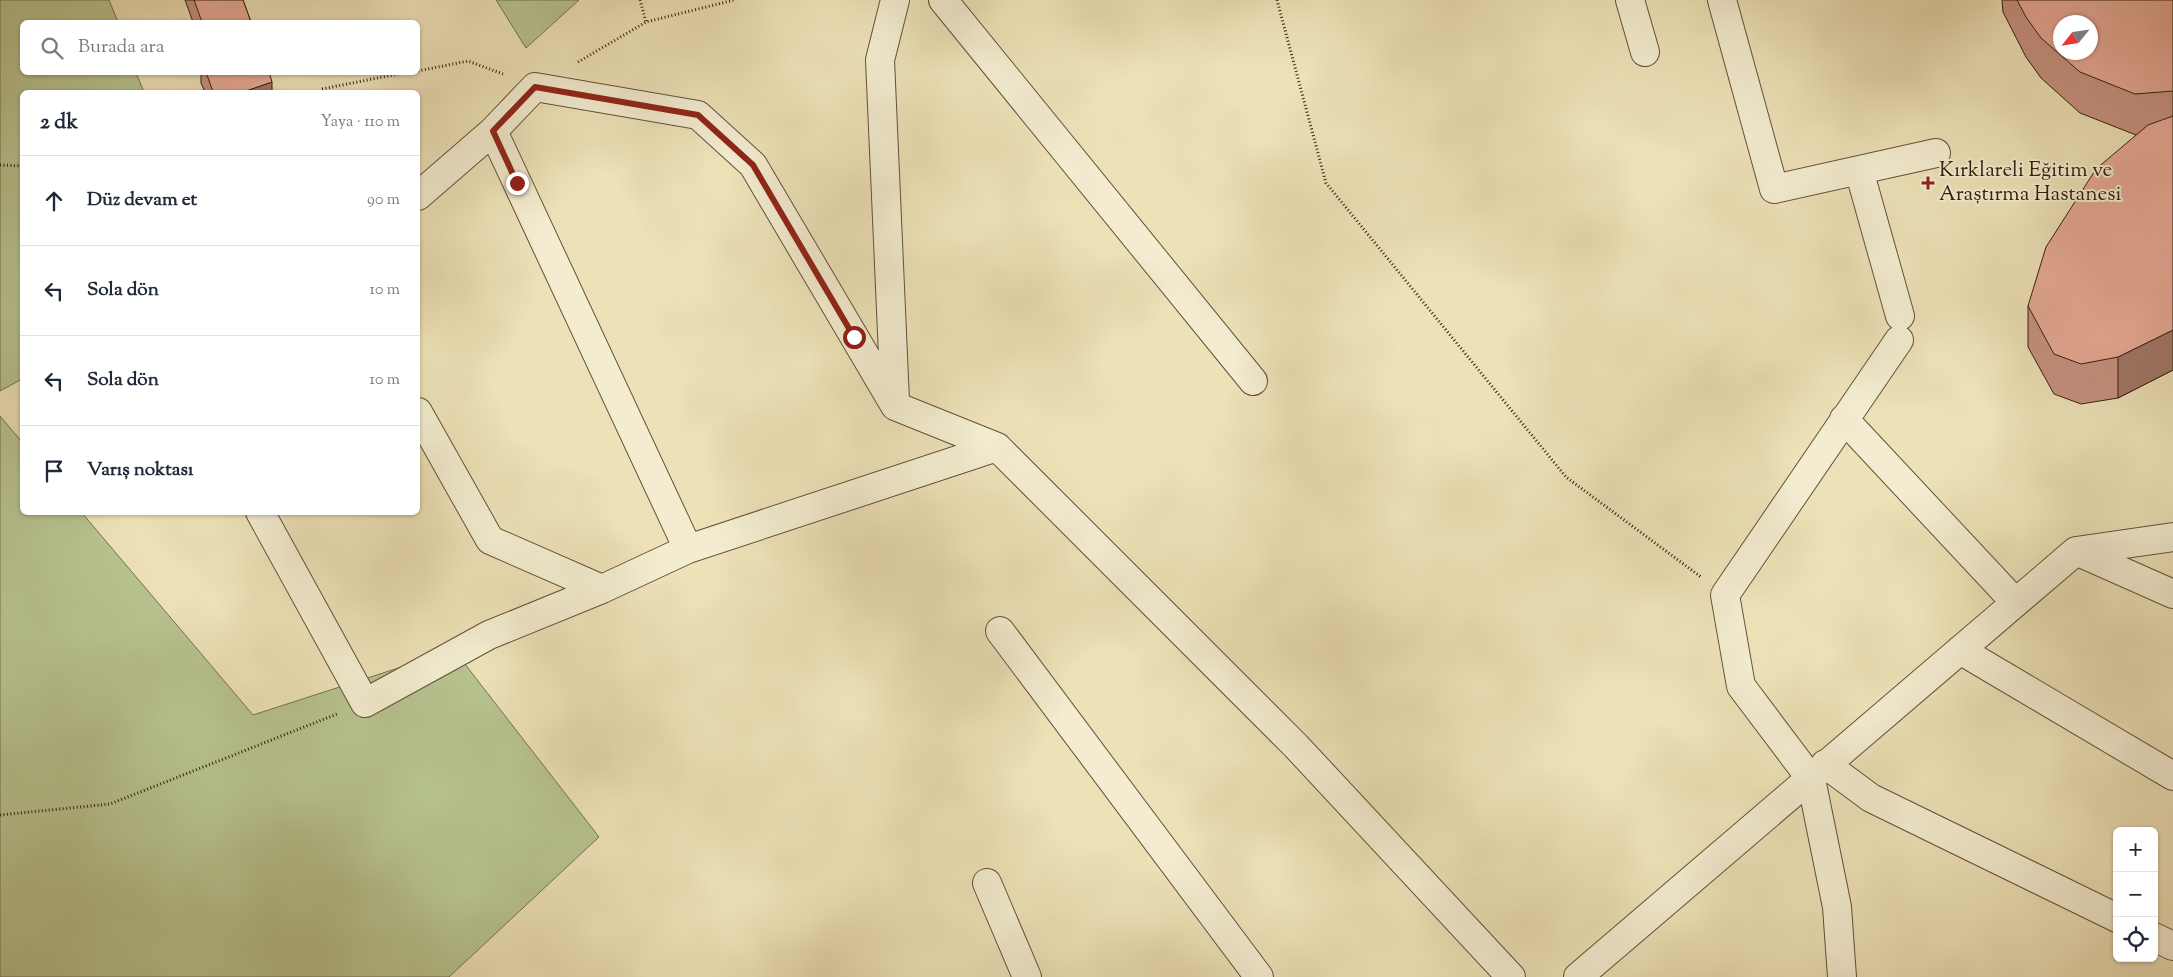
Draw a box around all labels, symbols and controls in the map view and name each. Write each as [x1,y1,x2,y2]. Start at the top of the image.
north arrow [2053,15,2098,60]
search box [20,20,420,75]
icon: search [38,34,66,62]
text: Burada ara [78,34,164,61]
text: 2 dk [40,108,78,138]
text: Yaya · 110 m [321,111,400,134]
place label: Kırklareli Eğitim ve Araştırma Hastanesi [1939,156,2122,210]
route end [506,172,529,195]
marker: Kırklareli Eğitim ve Araştırma Hastanesi [1921,176,1935,190]
icon: ahead [40,187,68,215]
text: Düz devam et [87,187,197,214]
text: 90 m [367,189,400,212]
icon: left [40,277,68,305]
text: Sola dön [87,277,159,304]
text: 10 m [370,279,400,302]
route start [843,326,866,349]
icon: left [40,367,68,395]
text: Sola dön [87,367,159,394]
text: 10 m [370,369,400,392]
icon: arrive [40,457,68,485]
text: Varış noktası [87,457,193,484]
map controls [2113,827,2158,962]
button: + [2113,827,2158,872]
button: − [2113,872,2158,917]
button: locate [2113,917,2158,962]

